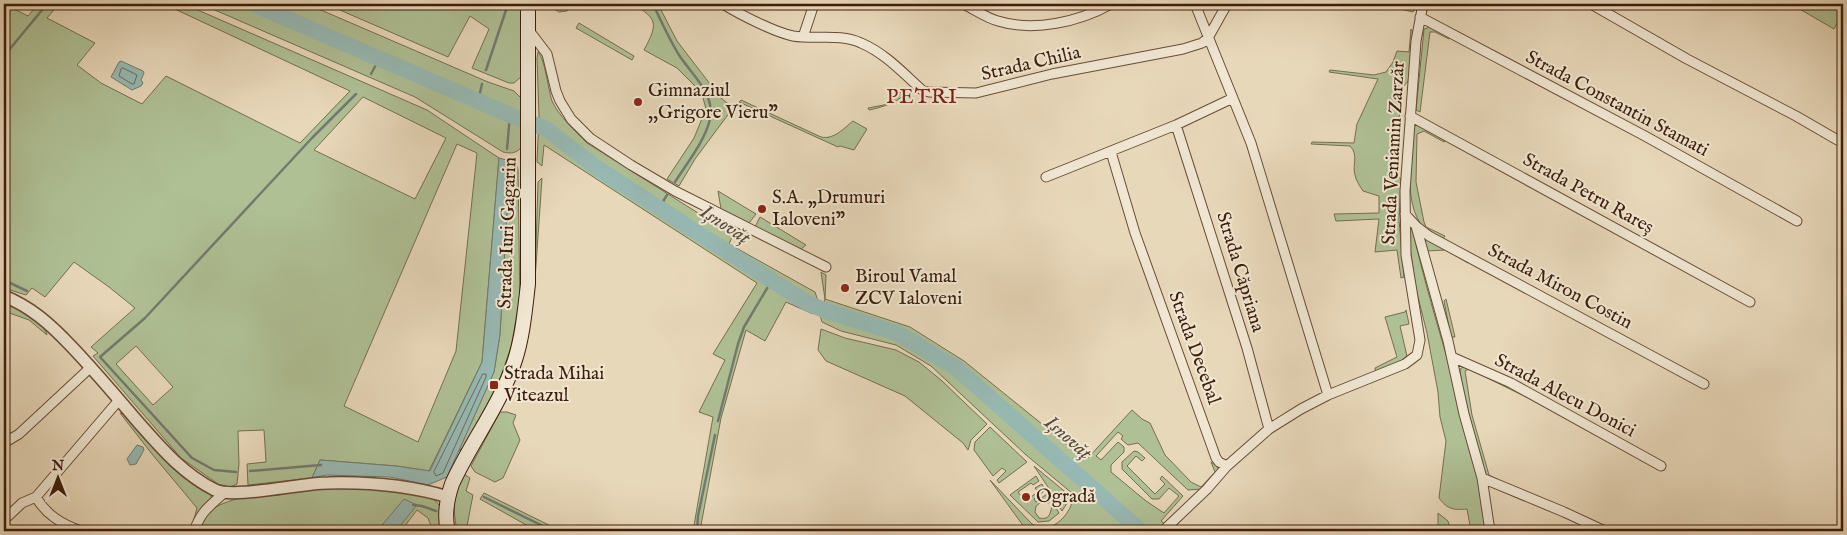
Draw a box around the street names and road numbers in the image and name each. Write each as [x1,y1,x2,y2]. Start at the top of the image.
street label: Strada Chilia [979,41,1084,87]
street label: Strada Constantin Stamati [1521,45,1713,163]
street label: Strada Veniamin Zarzăr [1377,60,1411,246]
street label: Strada Petru Rareș [1518,148,1658,240]
street label: Strada Iuri Gagarin [493,157,523,309]
street label: Strada Căpriana [1210,209,1270,336]
street label: Strada Miron Costin [1483,239,1637,335]
street label: Strada Decebal [1162,288,1226,408]
street label: Strada Alecu Donici [1490,349,1640,443]

